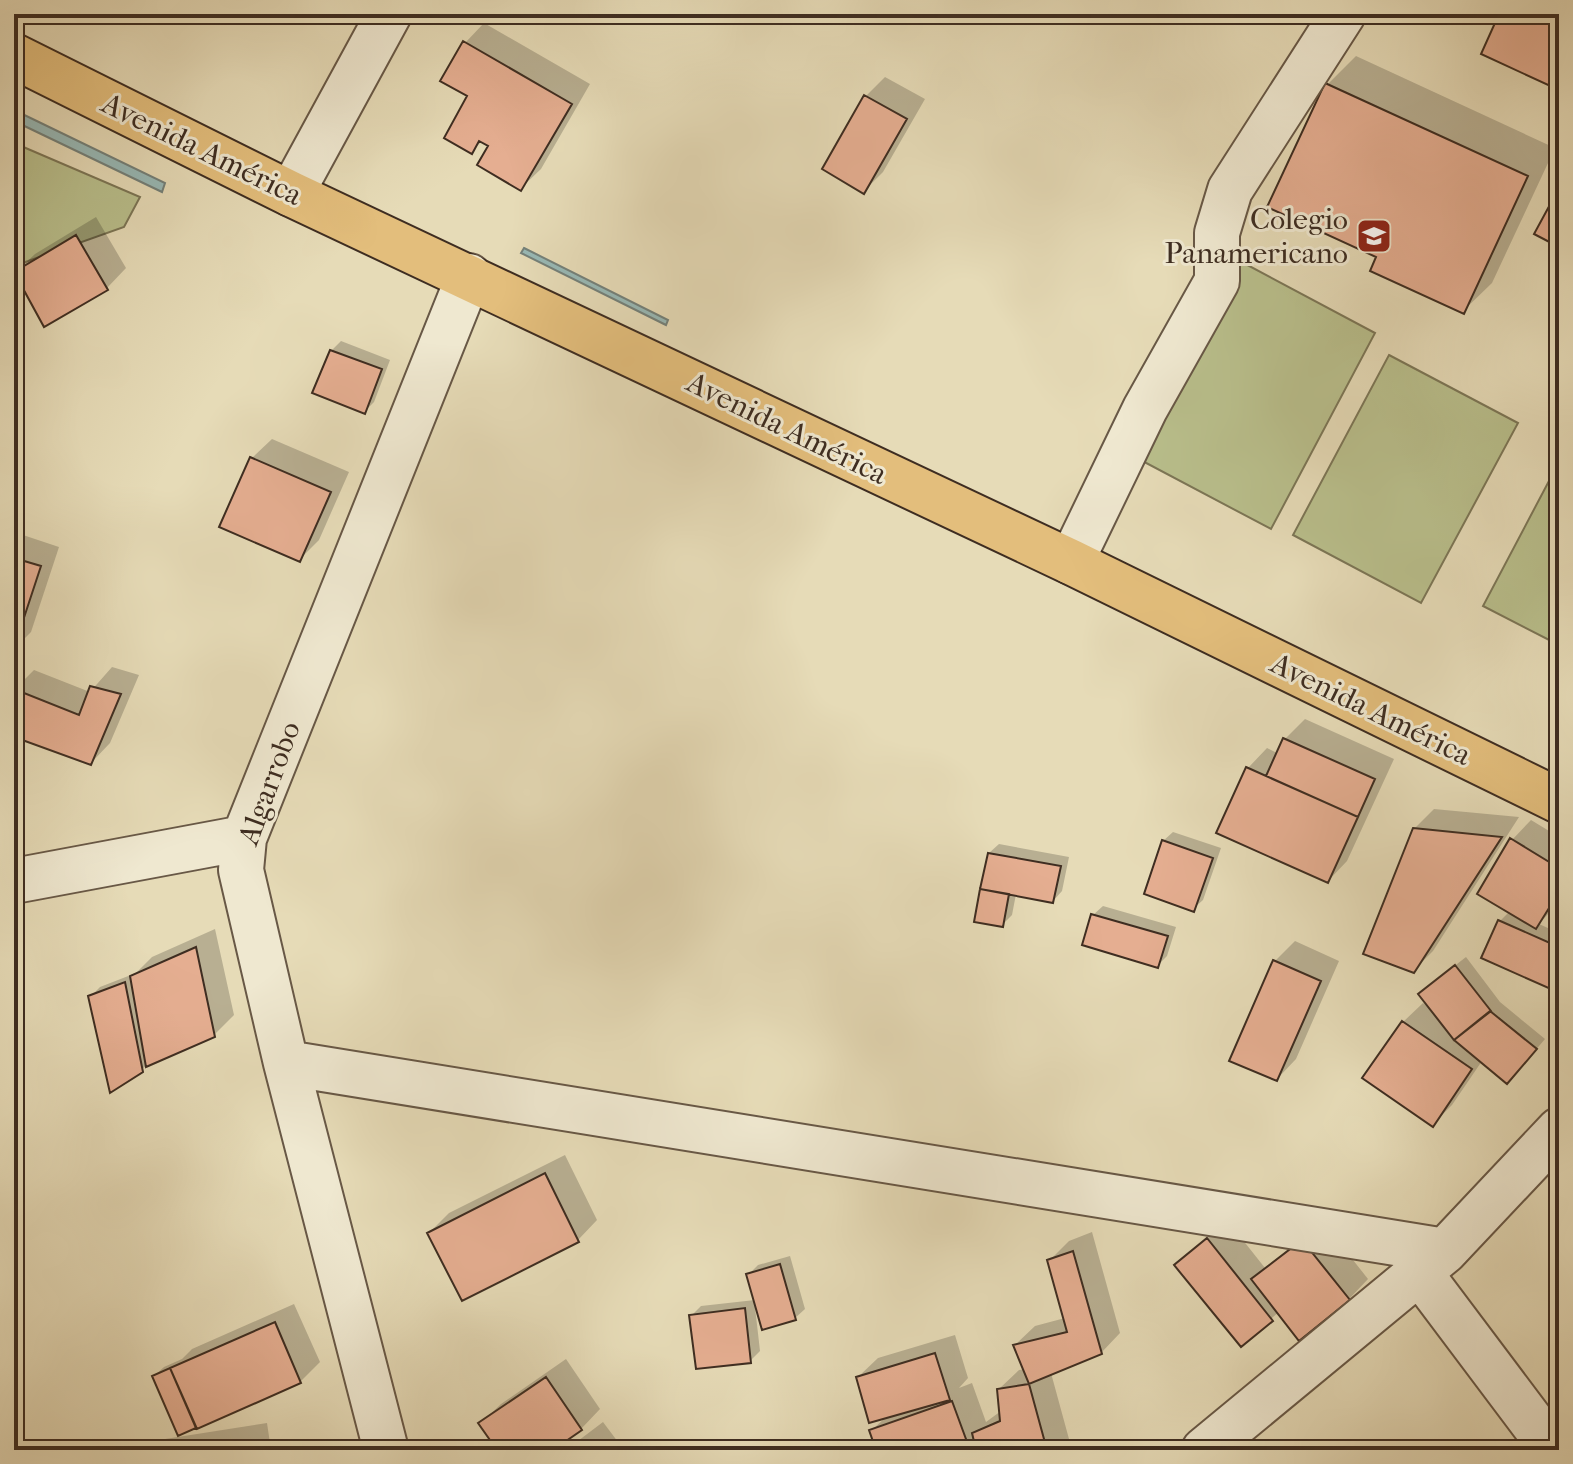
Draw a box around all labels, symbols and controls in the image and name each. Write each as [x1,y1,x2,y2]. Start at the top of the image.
street label: Avenida América [95,85,309,214]
place label: Colegio Panamericano [1164,202,1348,271]
school or university icon: Colegio Panamericano [1355,217,1393,255]
street label: Avenida América [680,364,894,493]
street label: Avenida América [1264,645,1478,774]
street label: Algarrobo [231,717,308,851]

